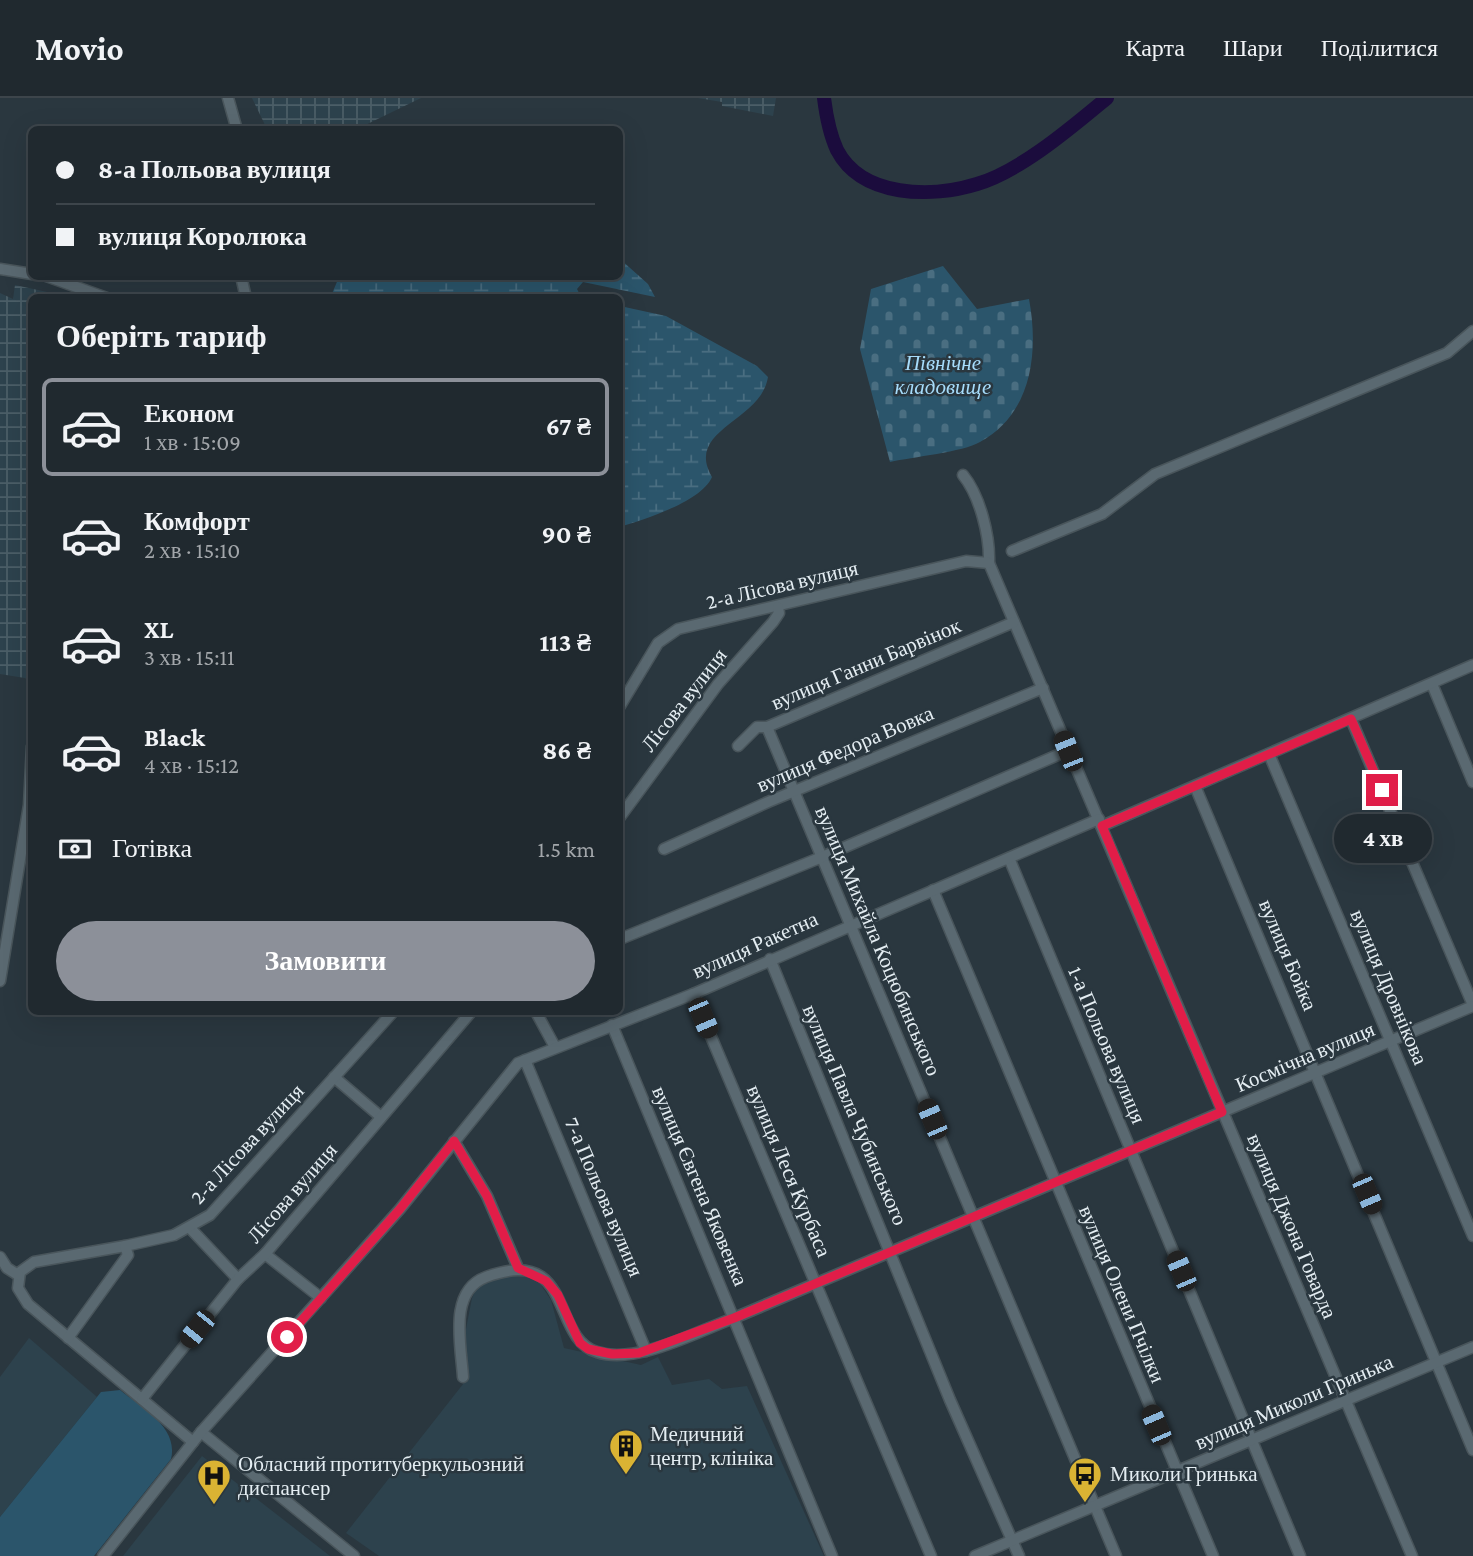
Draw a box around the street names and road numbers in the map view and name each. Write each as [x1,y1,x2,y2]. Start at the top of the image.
street label: 2-а Лісова вулиця [704,556,861,614]
street label: вулиця Ганни Барвінок [768,613,965,715]
street label: Лісова вулиця [636,643,732,756]
street label: вулиця Федора Вовка [753,701,938,797]
street label: вулиця Михайла Коцюбинського [810,803,946,1079]
street label: вулиця Бойка [1254,896,1322,1015]
street label: вулиця Ракетна [688,906,822,983]
street label: вулиця Дровнікова [1345,906,1433,1069]
street label: 1-а Польова вулиця [1063,963,1151,1127]
street label: вулиця Павла Чубинського [798,1001,912,1229]
street label: Космічна вулиця [1232,1017,1379,1097]
street label: 2-а Лісова вулиця [185,1079,309,1209]
street label: вулиця Леся Курбаса [742,1081,836,1261]
street label: вулиця Євгена Яковенка [647,1083,753,1290]
street label: 7-а Польова вулиця [560,1114,648,1280]
street label: вулиця Джона Говарда [1242,1130,1342,1323]
street label: Лісова вулиця [242,1138,342,1248]
street label: вулиця Олени Пчілки [1074,1202,1170,1386]
street label: вулиця Миколи Гринька [1191,1349,1397,1455]

